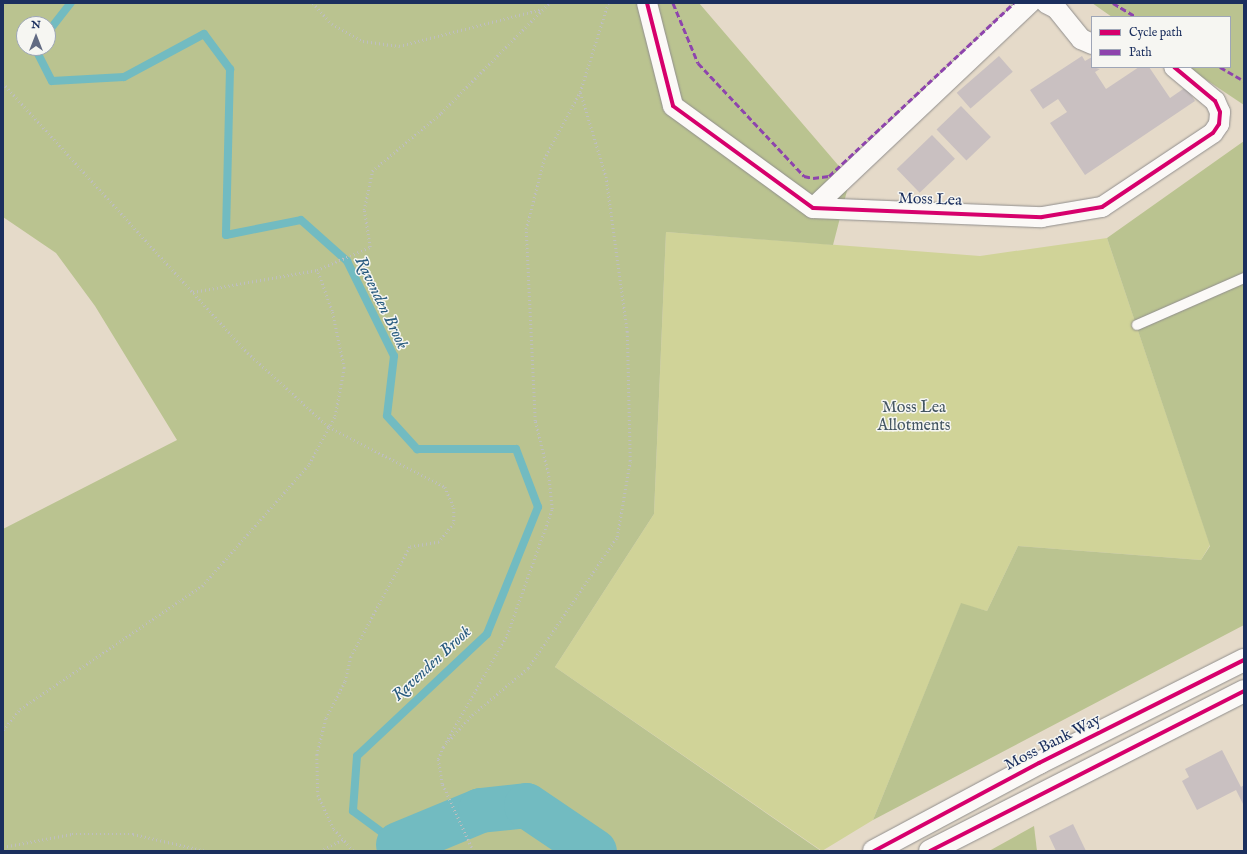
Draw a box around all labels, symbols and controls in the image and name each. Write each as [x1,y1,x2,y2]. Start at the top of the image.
north arrow [16,16,56,56]
legend [1091,16,1231,68]
text: N [31,18,41,32]
text: Cycle path [1129,25,1182,40]
text: Path [1129,45,1152,60]
street label: Moss Lea [898,189,962,211]
water label: Ravenden Brook [350,253,412,353]
park label: Moss Lea Allotments [878,398,950,436]
water label: Ravenden Brook [388,622,476,706]
street label: Moss Bank Way [1002,711,1104,775]

